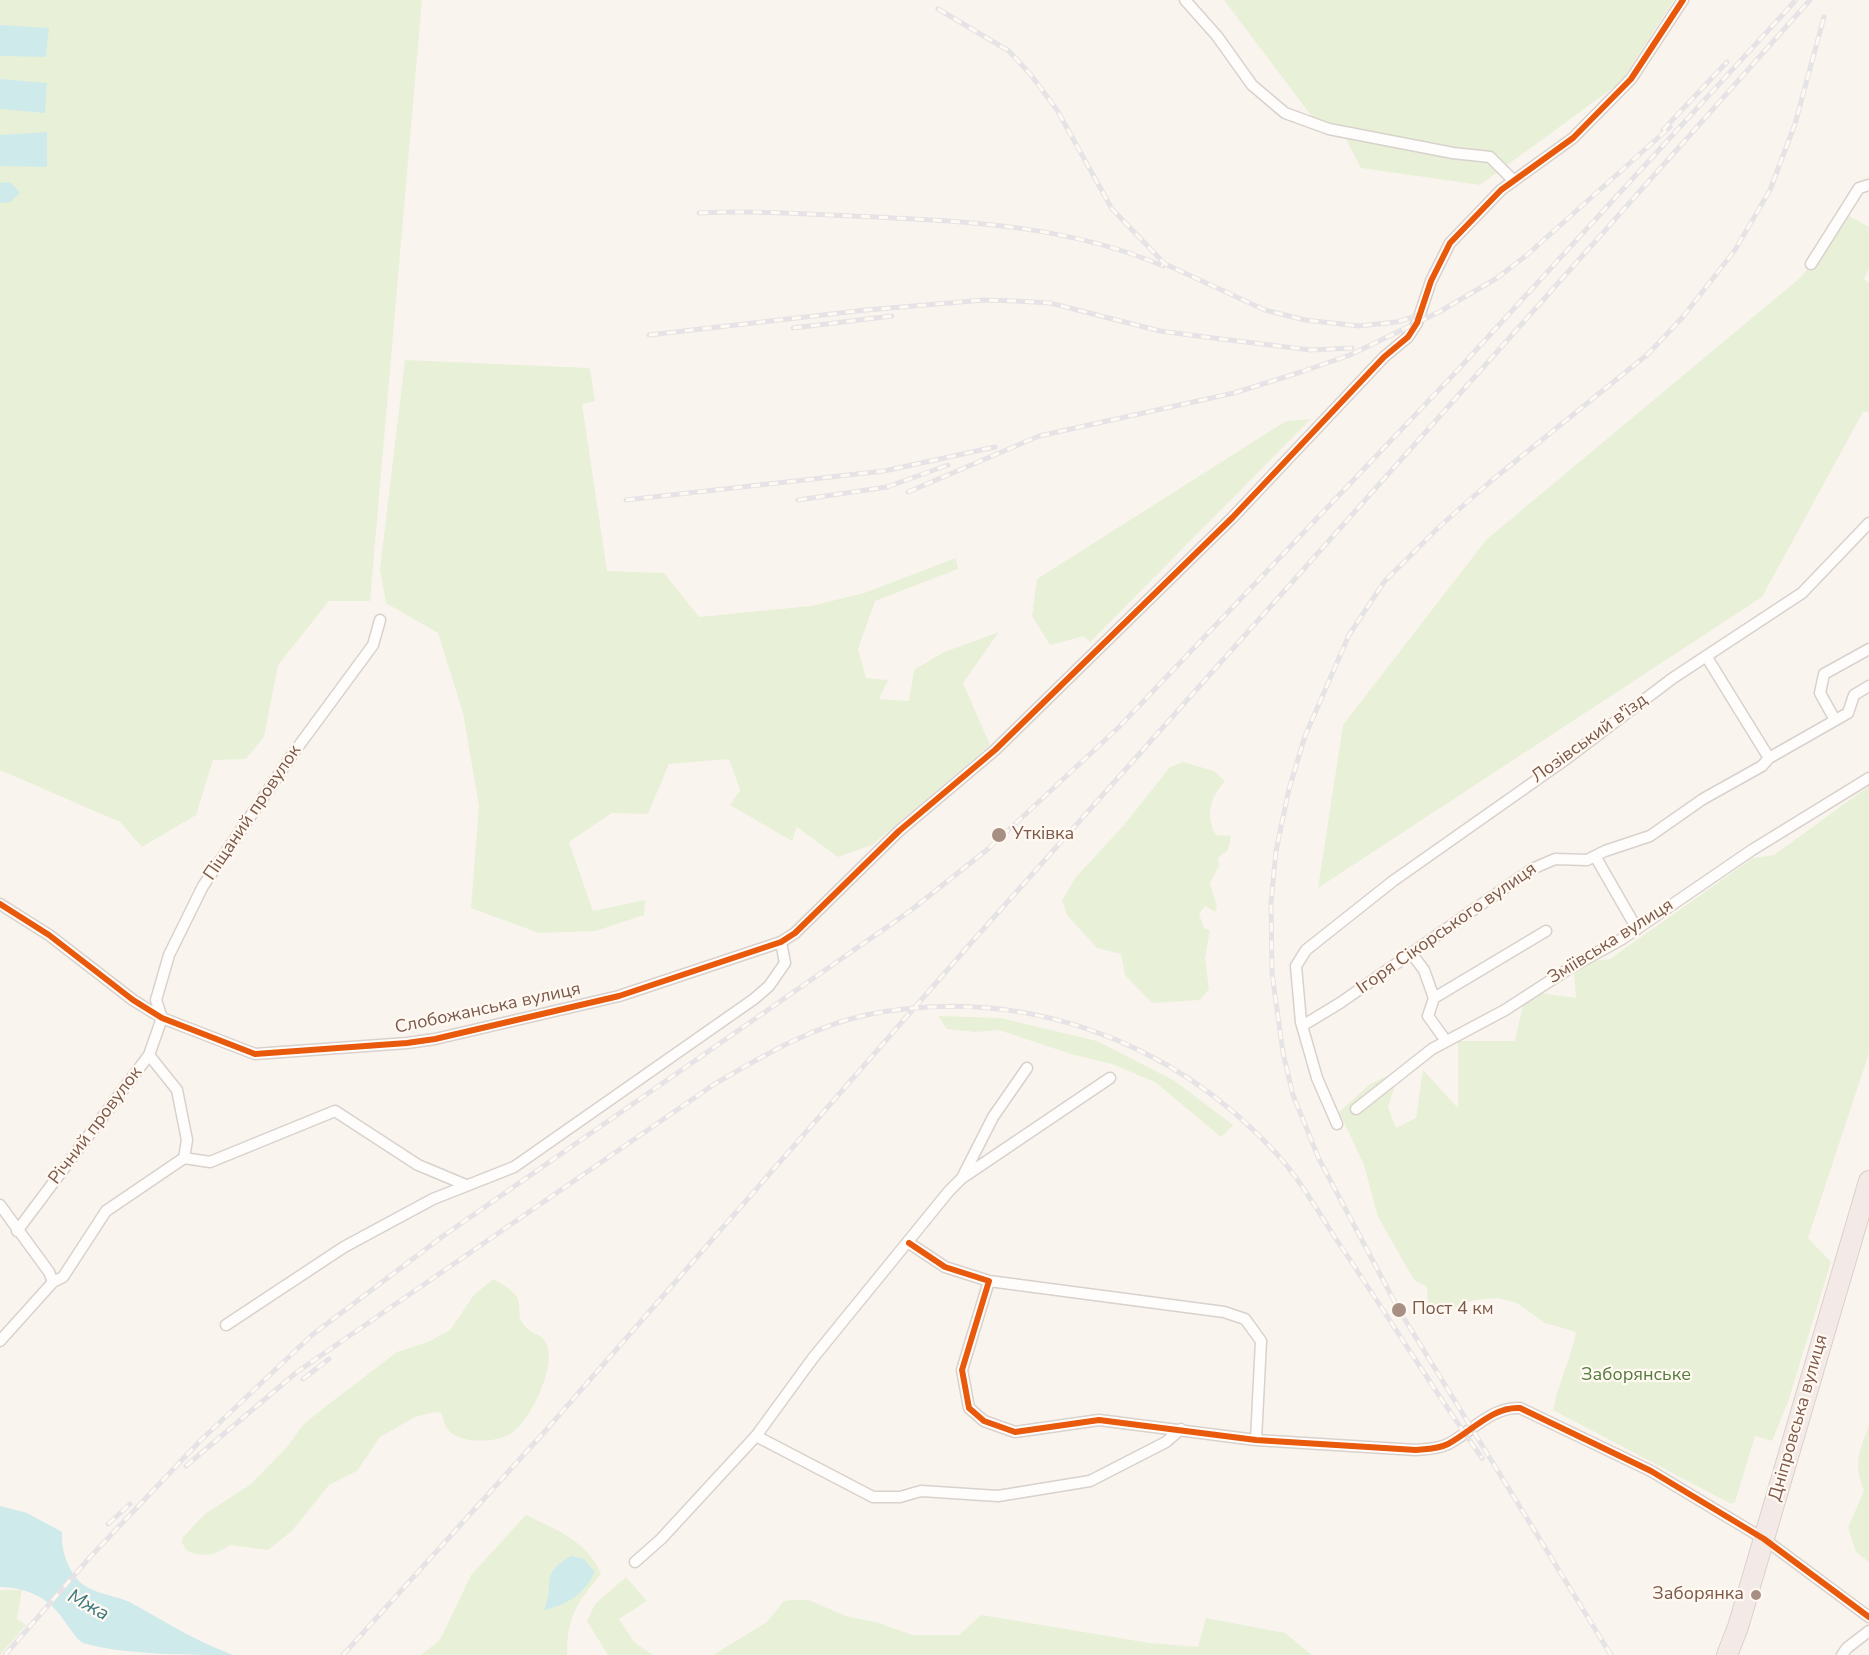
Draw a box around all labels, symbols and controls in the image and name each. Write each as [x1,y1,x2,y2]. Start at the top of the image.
street label: Лозівський в'їзд [1528,690,1652,788]
street label: Піщаний провулок [200,741,306,885]
place label: Уткiвка [1012,824,1074,846]
marker: Уткiвка [990,826,1008,844]
street label: Ігоря Сікорського вулиця [1353,859,1541,999]
street label: Зміївська вулиця [1544,895,1678,989]
street label: Слобожанська вулиця [393,979,583,1039]
street label: Річний провулок [45,1063,147,1189]
place label: Пост 4 км [1412,1299,1494,1321]
marker: Пост 4 км [1390,1301,1408,1319]
street label: Дніпровська вулиця [1765,1332,1833,1504]
park label: Заборянське [1581,1365,1691,1387]
place label: Заборянка [1652,1584,1744,1606]
water label: Мжа [63,1585,113,1627]
marker: Заборянка [1749,1588,1763,1602]

